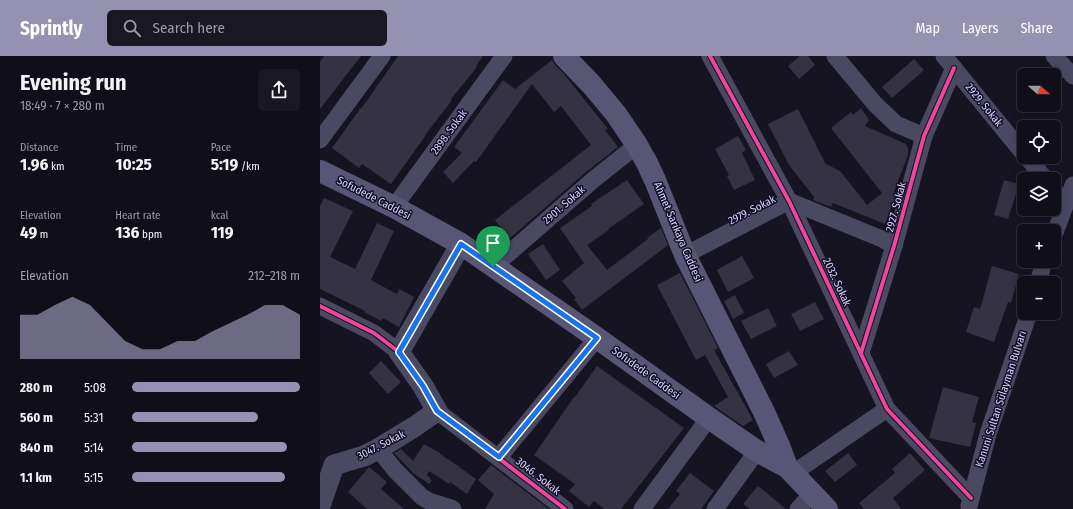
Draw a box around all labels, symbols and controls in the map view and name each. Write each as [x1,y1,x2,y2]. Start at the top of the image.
search box [107,10,387,46]
text: Sprintly [20,17,83,40]
icon: search [121,17,143,39]
text: Search here [153,19,225,37]
text: Map [916,20,940,37]
text: Layers [962,20,998,37]
text: Share [1020,20,1053,37]
north arrow [1017,68,1061,112]
map controls [1017,68,1061,320]
text: Evening run [20,69,127,96]
button: share [258,69,300,111]
street label: 2929. Sokak [963,81,1006,130]
text: 18:49 · 7 × 280 m [20,98,105,113]
street label: 2898. Sokak [428,106,470,157]
button: locate [1017,120,1061,164]
text: Distance [20,141,59,154]
text: Time [115,141,137,154]
text: Pace [211,141,231,154]
text: 1.96 [20,154,48,175]
text: 10:25 [115,154,152,175]
text: 5:19 [211,154,238,175]
text: km [48,160,65,173]
text: /km [238,160,260,173]
button: layers [1017,172,1061,216]
street label: Sofudede Caddesi [335,174,413,222]
street label: Ahmet Sarıkaya Caddesi [651,180,705,284]
street label: 2927. Sokak [883,180,909,233]
street label: 2901. Sokak [540,183,588,227]
street label: 2979. Sokak [726,192,779,227]
text: Elevation [20,209,61,222]
text: Heart rate [115,209,161,222]
text: kcal [211,209,228,222]
text: 49 [20,222,37,243]
text: 136 [115,222,139,243]
text: 119 [211,222,234,243]
button: + [1017,224,1061,268]
pin [476,226,510,267]
text: m [37,228,48,241]
text: bpm [139,228,162,241]
icon: arrive [482,232,504,254]
street label: 2032. Sokak [820,256,854,309]
text: Elevation [20,268,69,283]
text: 212–218 m [248,268,300,283]
button: − [1017,276,1061,320]
street label: Kanuni Sultan Sülayman Bulvarı [973,329,1029,469]
street label: Sofudede Caddesi [609,344,683,402]
text: 280 m [20,380,53,395]
text: 5:08 [84,380,106,395]
text: 560 m [20,410,53,425]
text: 5:31 [84,410,103,425]
street label: 3047. Sokak [355,427,408,463]
text: 840 m [20,440,53,455]
text: 5:14 [84,440,104,455]
street label: 3046. Sokak [513,455,564,498]
text: 1.1 km [20,470,52,485]
text: 5:15 [84,470,103,485]

